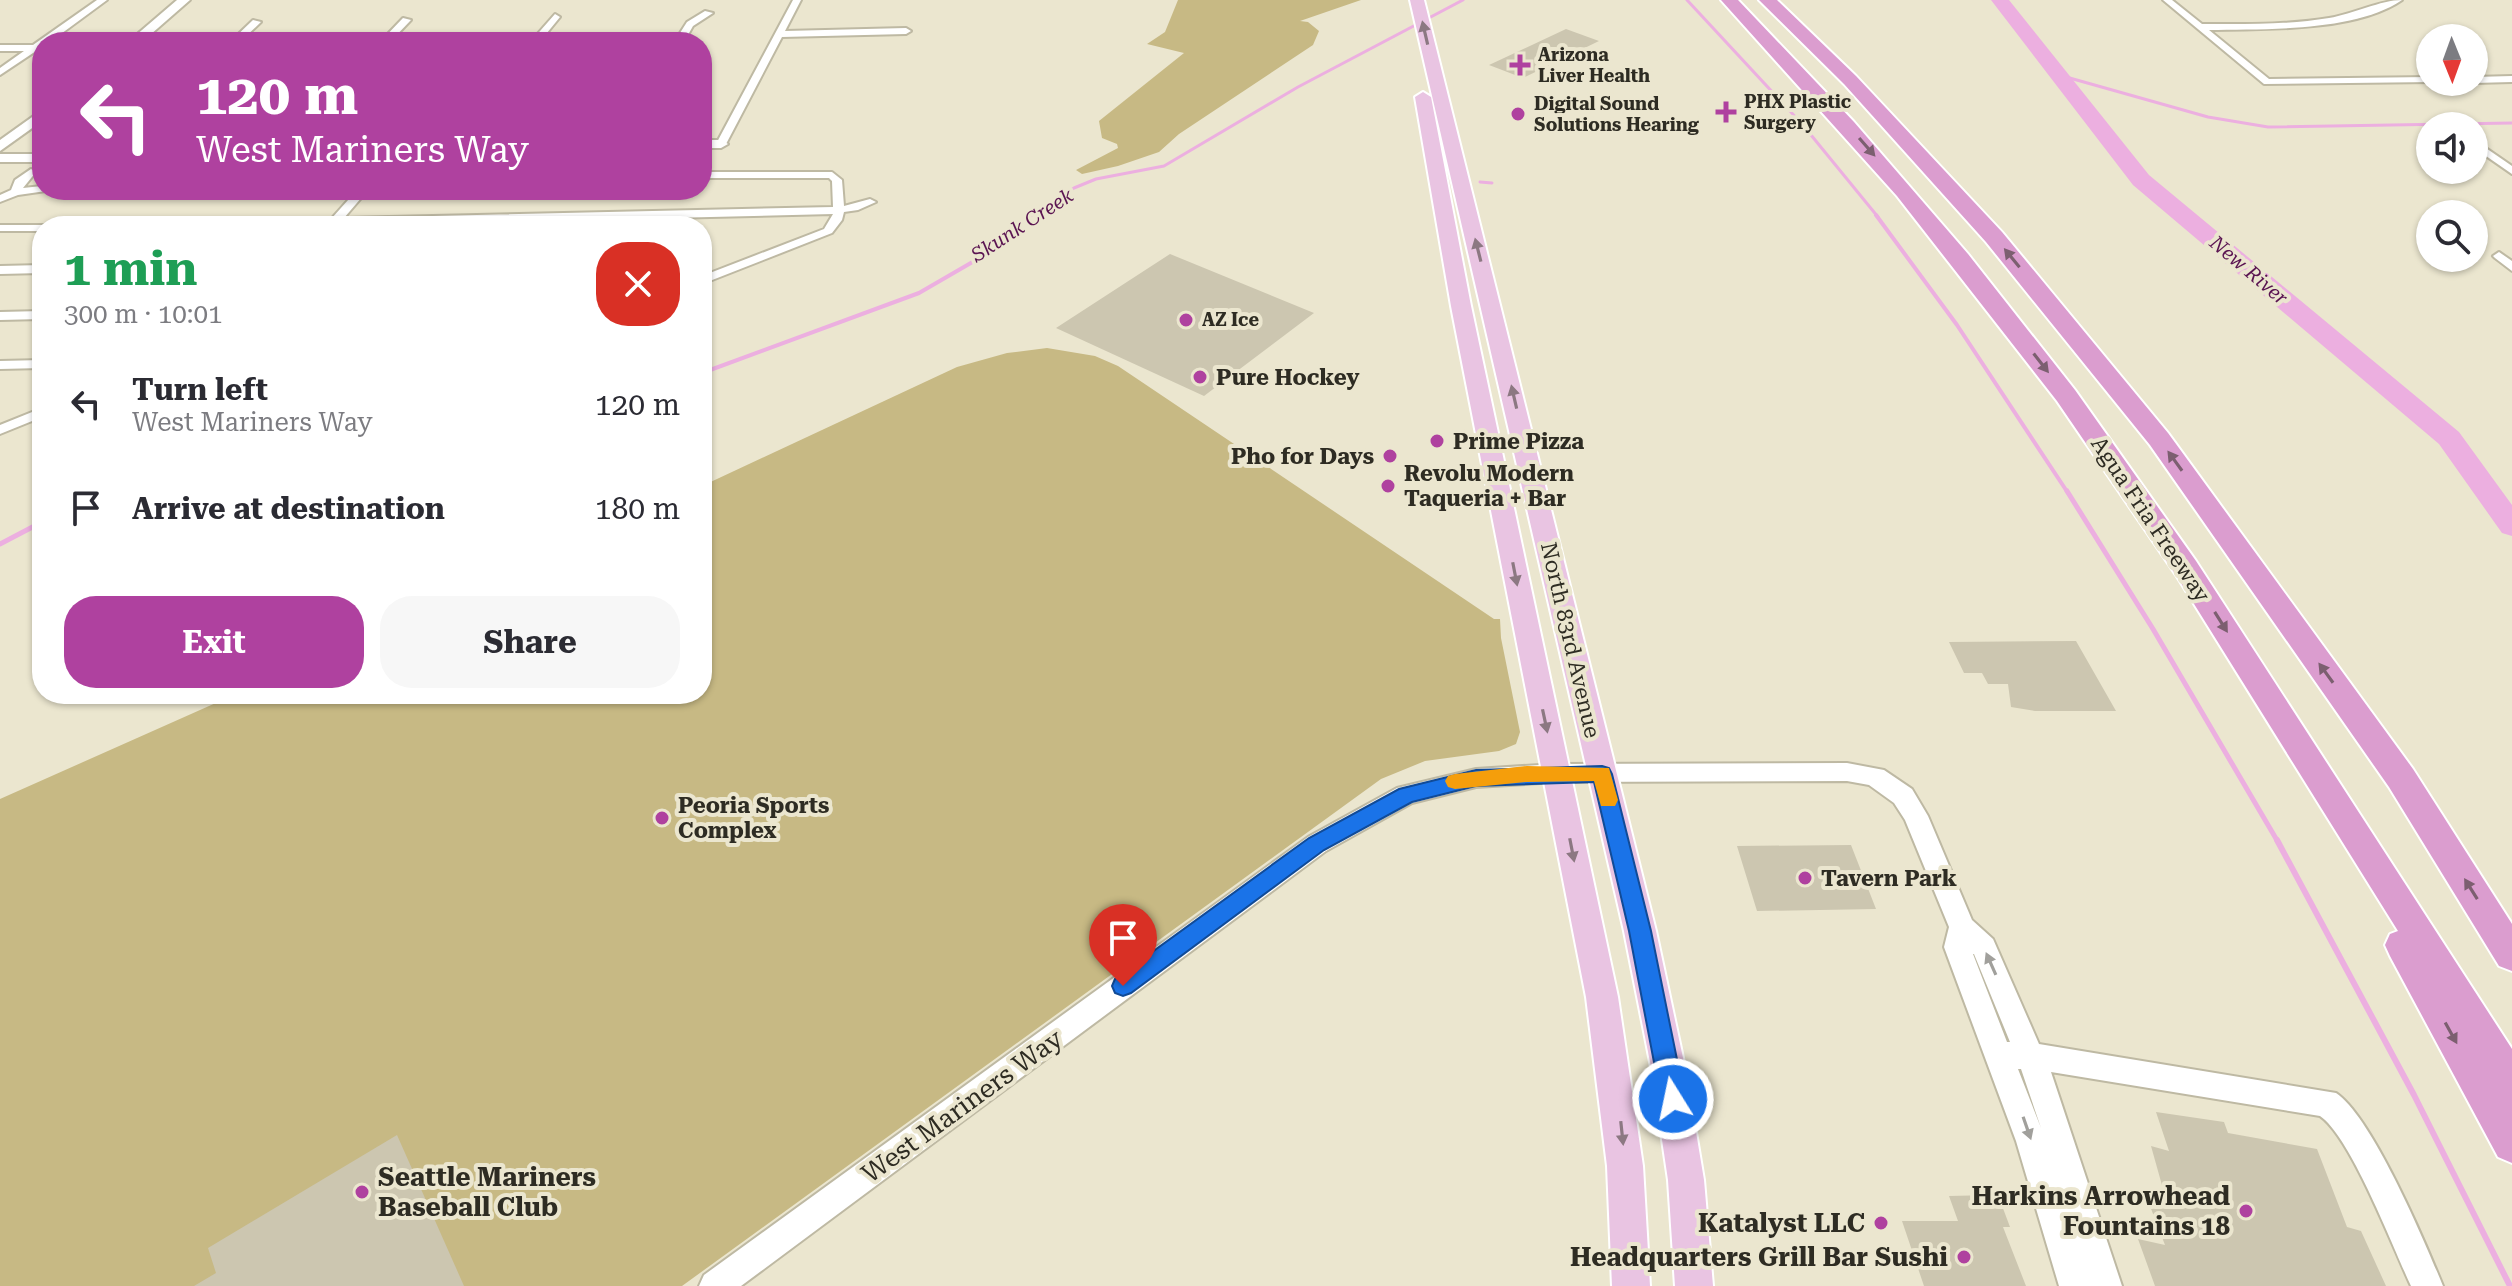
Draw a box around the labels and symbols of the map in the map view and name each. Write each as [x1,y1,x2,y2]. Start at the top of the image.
one-way arrow [1418,20,1430,45]
north arrow [2416,24,2488,96]
place label: Arizona Liver Health [1538,44,1650,86]
marker: Arizona Liver Health [1509,54,1531,76]
place label: PHX Plastic Surgery [1744,91,1851,133]
place label: Digital Sound Solutions Hearing [1534,93,1700,135]
marker: PHX Plastic Surgery [1715,101,1737,123]
marker: Digital Sound Solutions Hearing [1509,105,1527,123]
one-way arrow [1858,138,1876,157]
water label: Skunk Creek [966,183,1078,267]
water label: New River [2204,230,2293,310]
one-way arrow [1471,237,1483,262]
one-way arrow [2004,249,2021,269]
place label: AZ Ice [1202,309,1259,330]
marker: AZ Ice [1177,311,1195,329]
one-way arrow [2032,353,2048,373]
place label: Pure Hockey [1216,365,1360,390]
marker: Pure Hockey [1191,368,1209,386]
one-way arrow [1507,384,1520,409]
place label: Prime Pizza [1453,429,1584,454]
marker: Prime Pizza [1428,432,1446,450]
street label: Agua Fria Freeway [2086,432,2215,607]
place label: Pho for Days [1231,444,1374,469]
marker: Pho for Days [1381,447,1399,465]
one-way arrow [2167,451,2183,472]
place label: Revolu Modern Taqueria + Bar [1404,461,1574,511]
marker: Revolu Modern Taqueria + Bar [1379,477,1397,495]
street label: North 83rd Avenue [1536,540,1605,740]
one-way arrow [1510,561,1522,586]
one-way arrow [2213,611,2227,633]
one-way arrow [2319,662,2334,683]
one-way arrow [1539,708,1552,733]
place label: Peoria Sports Complex [678,793,829,843]
marker: Peoria Sports Complex [653,809,671,827]
one-way arrow [1566,837,1578,862]
place label: Tavern Park [1821,866,1957,891]
marker: Tavern Park [1796,869,1814,887]
one-way arrow [2464,878,2478,900]
pin [1089,904,1157,986]
one-way arrow [1984,952,1998,976]
one-way arrow [2444,1022,2458,1044]
street label: West Mariners Way [856,1023,1069,1189]
position arrow [1631,1057,1715,1141]
one-way arrow [2021,1117,2033,1141]
one-way arrow [1615,1121,1628,1146]
place label: Seattle Mariners Baseball Club [378,1162,596,1222]
place label: Harkins Arrowhead Fountains 18 [1972,1181,2230,1241]
marker: Seattle Mariners Baseball Club [353,1183,371,1201]
marker: Harkins Arrowhead Fountains 18 [2237,1202,2255,1220]
place label: Katalyst LLC [1698,1208,1865,1238]
marker: Katalyst LLC [1872,1214,1890,1232]
place label: Headquarters Grill Bar Sushi [1570,1242,1948,1272]
marker: Headquarters Grill Bar Sushi [1955,1248,1973,1266]

